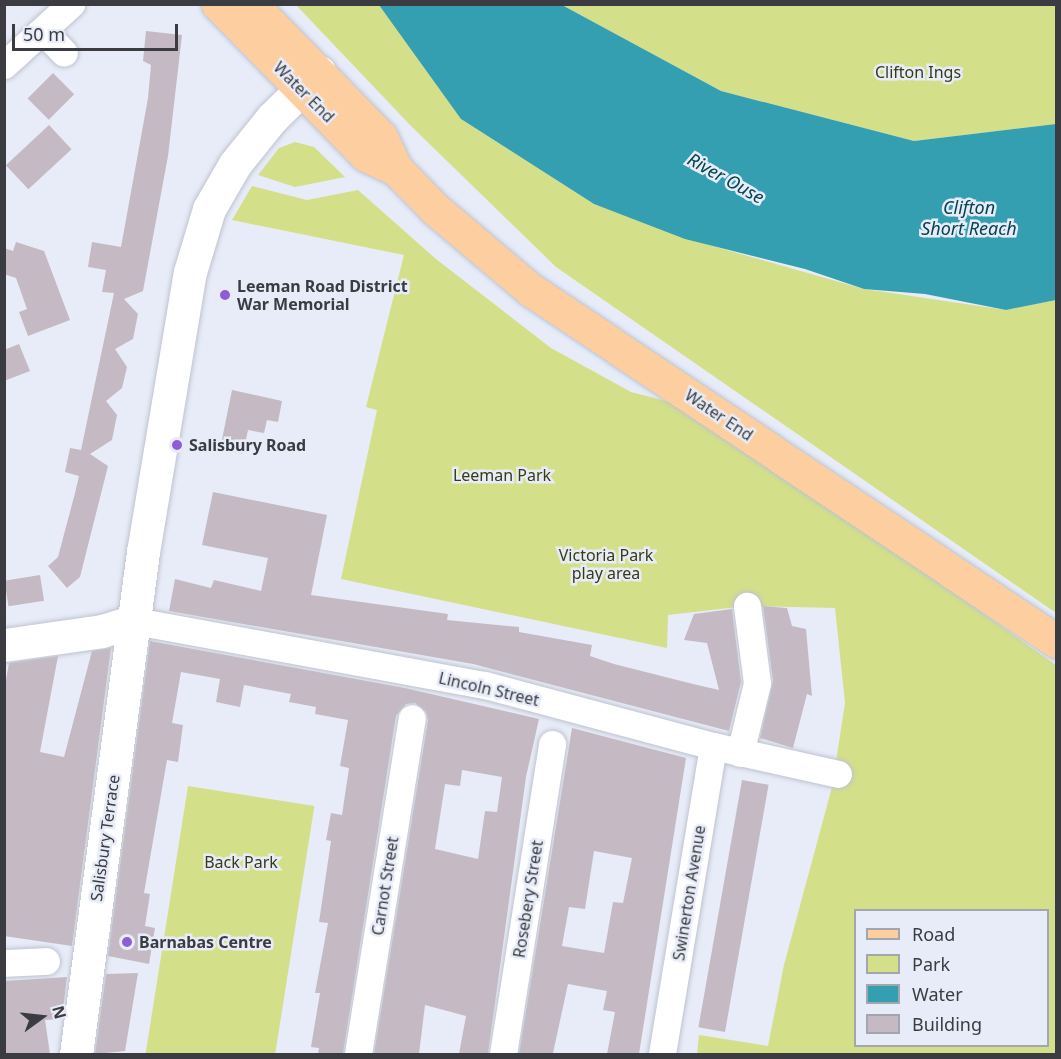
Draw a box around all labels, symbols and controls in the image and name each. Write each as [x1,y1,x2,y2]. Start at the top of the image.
scale bar [15,12,182,50]
text: 50 m [23,22,65,46]
street label: Water End [270,58,338,126]
park label: Clifton Ings [875,62,961,82]
water label: River Ouse [684,148,768,208]
water label: Clifton Short Reach [921,197,1017,240]
place label: Leeman Road District War Memorial [237,276,408,314]
marker: Leeman Road District War Memorial [218,288,232,302]
street label: Water End [681,385,757,445]
place label: Salisbury Road [189,435,306,455]
marker: Salisbury Road [170,438,184,452]
park label: Leeman Park [453,465,551,485]
park label: Victoria Park play area [559,545,653,583]
street label: Lincoln Street [437,668,541,710]
street label: Salisbury Terrace [87,773,123,903]
street label: Swinerton Avenue [669,824,709,962]
street label: Carnot Street [368,835,402,937]
street label: Rosebery Street [509,839,547,959]
park label: Back Park [204,852,278,872]
legend [854,909,1049,1047]
text: Road [912,922,955,946]
place label: Barnabas Centre [139,932,272,952]
marker: Barnabas Centre [120,935,134,949]
text: Park [912,952,950,976]
text: Water [912,982,963,1006]
north arrow [12,987,72,1047]
text: N [47,1003,72,1021]
text: Building [912,1012,982,1036]

